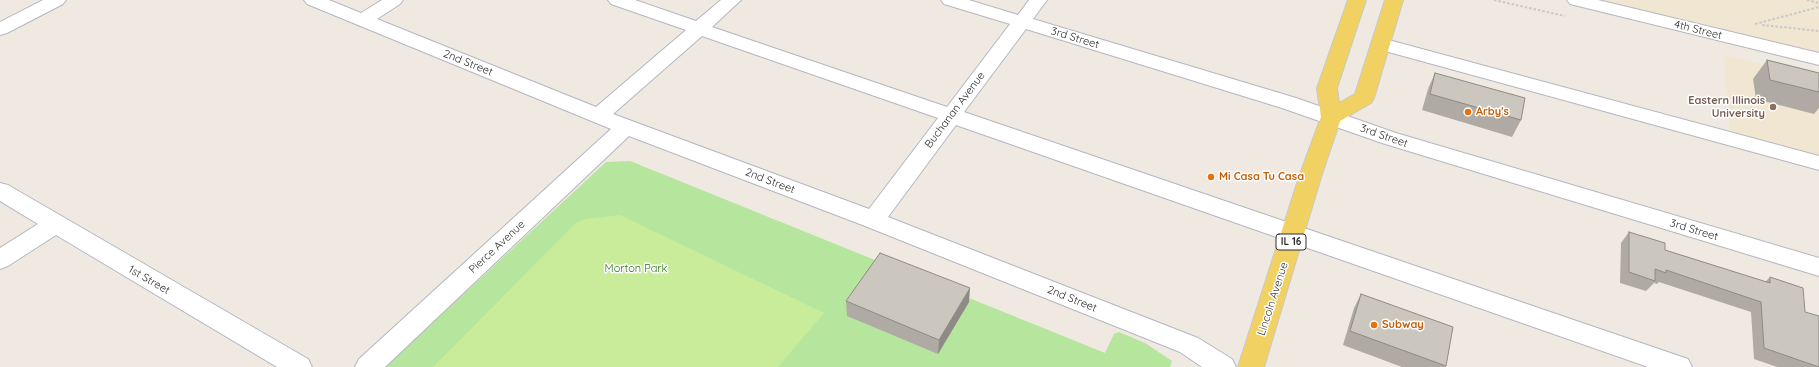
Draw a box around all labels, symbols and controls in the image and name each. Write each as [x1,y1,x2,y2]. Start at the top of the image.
street label: 4th Street [1673,18,1723,42]
street label: 3rd Street [1049,24,1101,52]
street label: 2nd Street [441,47,495,79]
street label: Buchanan Avenue [922,69,988,151]
place label: Eastern Illinois University [1688,94,1765,120]
marker: Eastern Illinois University [1768,102,1778,112]
place label: Arby's [1476,105,1509,119]
marker: Arby's [1463,107,1473,117]
street label: 3rd Street [1358,122,1410,150]
street label: 2nd Street [743,165,797,197]
place label: Mi Casa Tu Casa [1219,170,1304,184]
marker: Mi Casa Tu Casa [1206,172,1216,182]
street label: 3rd Street [1668,216,1720,244]
street label: Pierce Avenue [466,218,528,276]
road number: IL 16 [1276,234,1306,250]
street label: Lincoln Avenue [1255,261,1291,337]
park label: Morton Park [605,262,667,276]
street label: 1st Street [126,263,172,297]
street label: 2nd Street [1045,283,1099,315]
place label: Subway [1382,318,1424,332]
marker: Subway [1369,320,1379,330]

